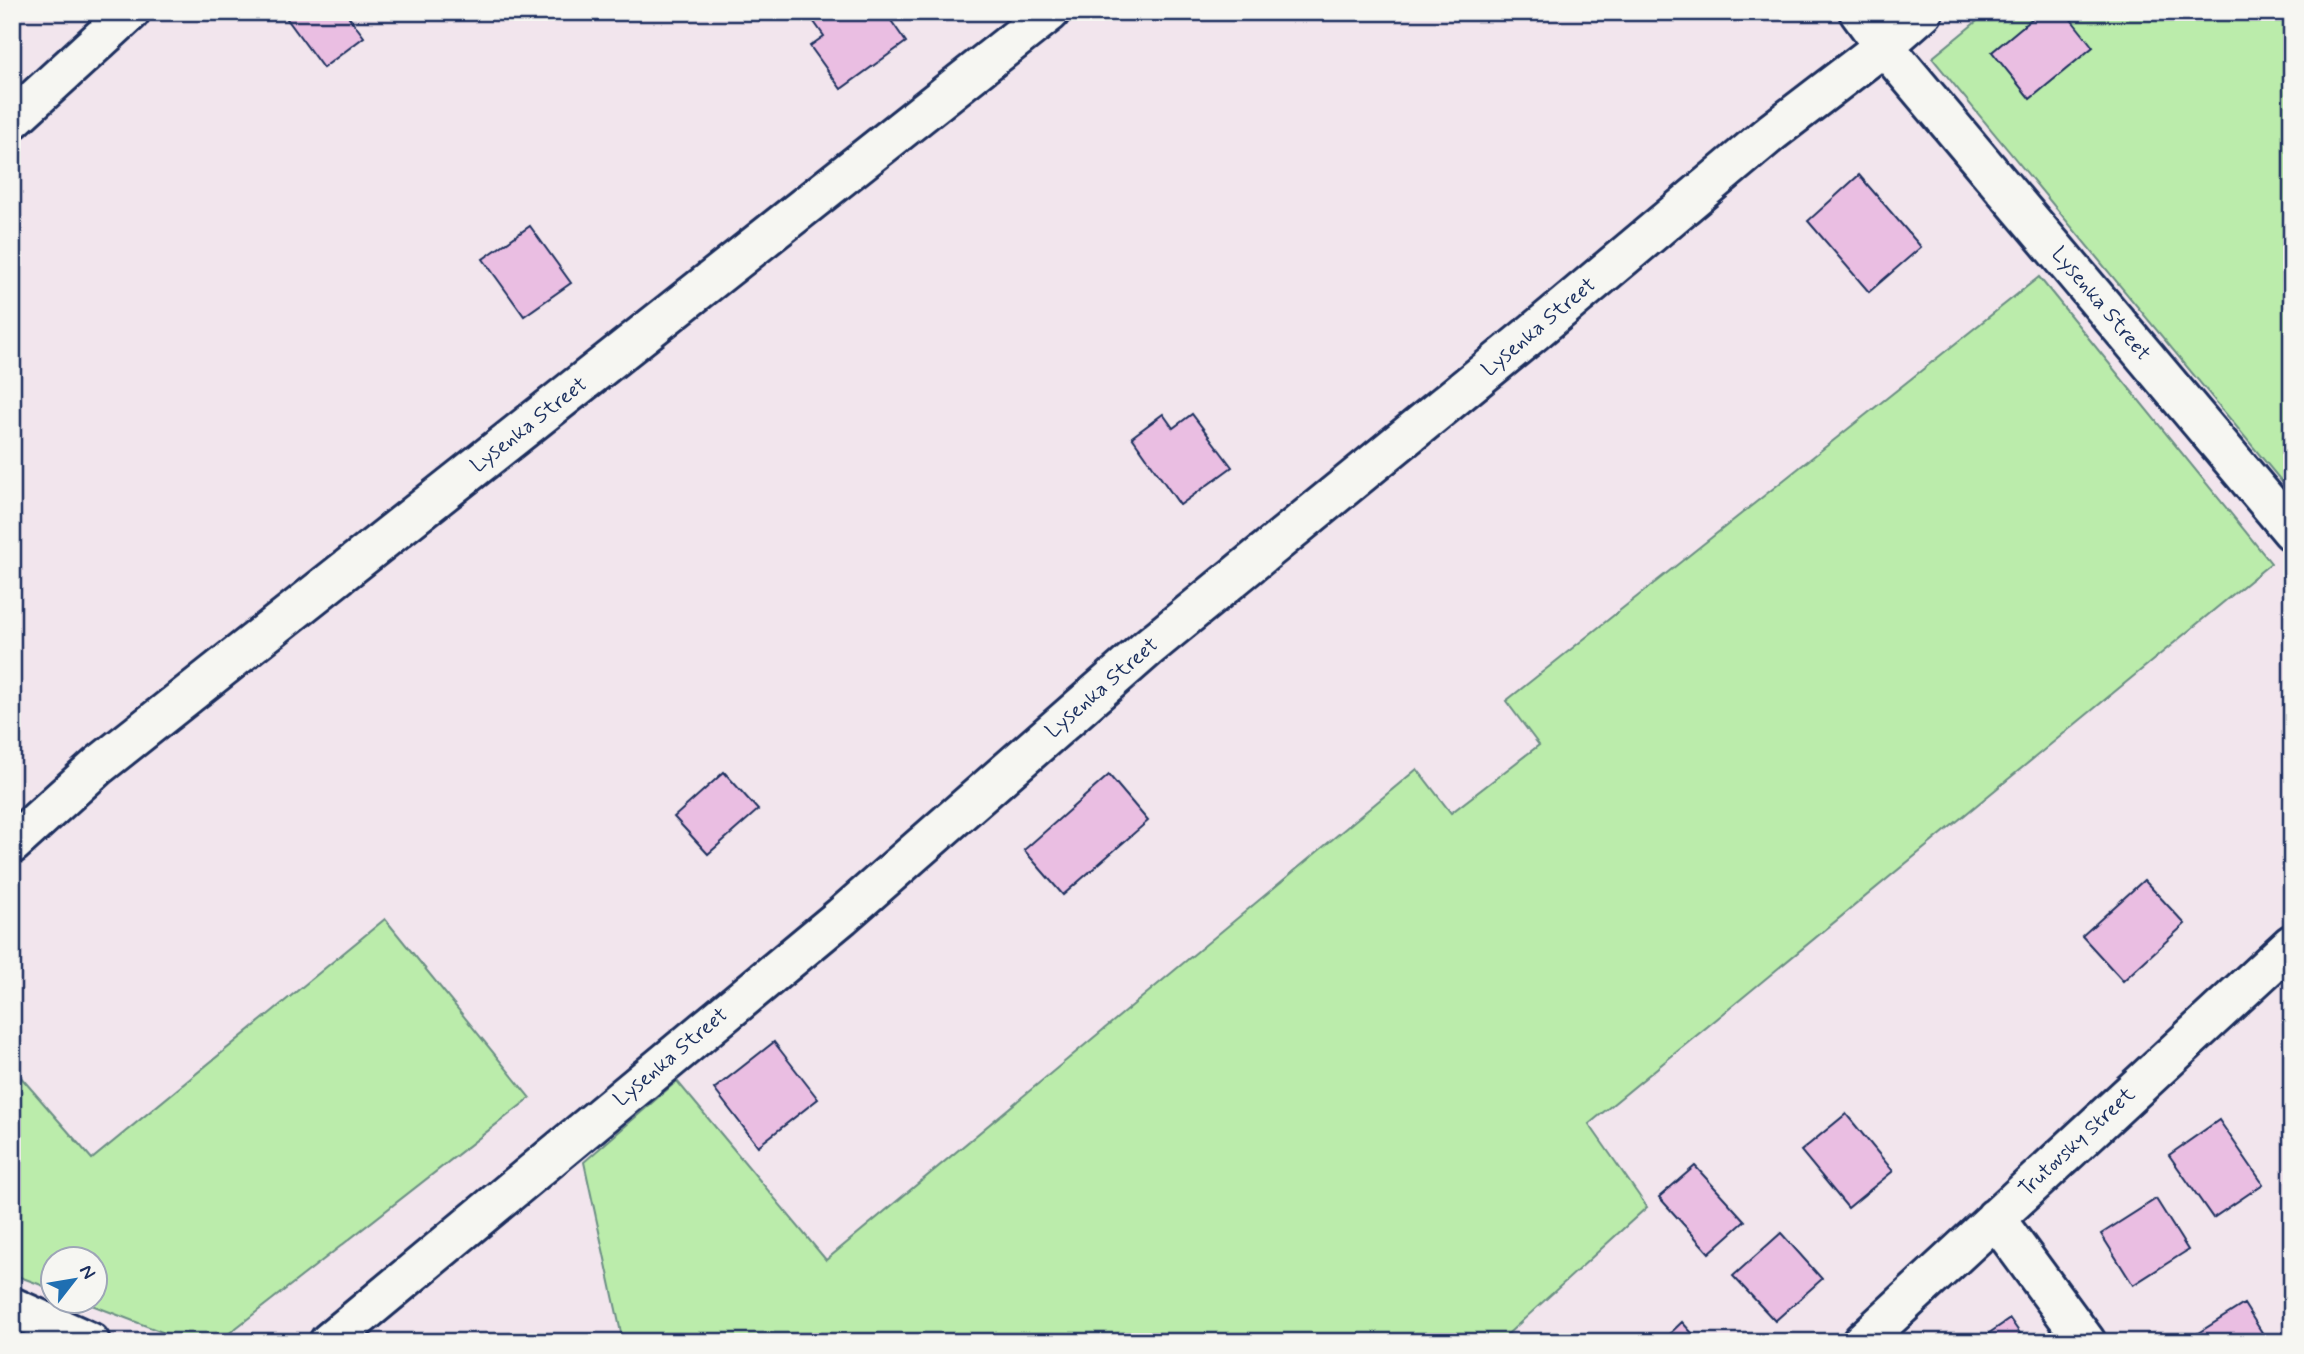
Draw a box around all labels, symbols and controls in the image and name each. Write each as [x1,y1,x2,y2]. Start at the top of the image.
street label: Lysenka Street [2045,241,2157,367]
street label: Lysenka Street [1476,271,1602,383]
street label: Lysenka Street [465,371,593,479]
street label: Lysenka Street [1040,631,1164,745]
street label: Lysenka Street [608,1001,734,1113]
street label: Trutovsky Street [2013,1080,2142,1203]
north arrow [38,1246,108,1316]
text: N [73,1260,101,1284]

